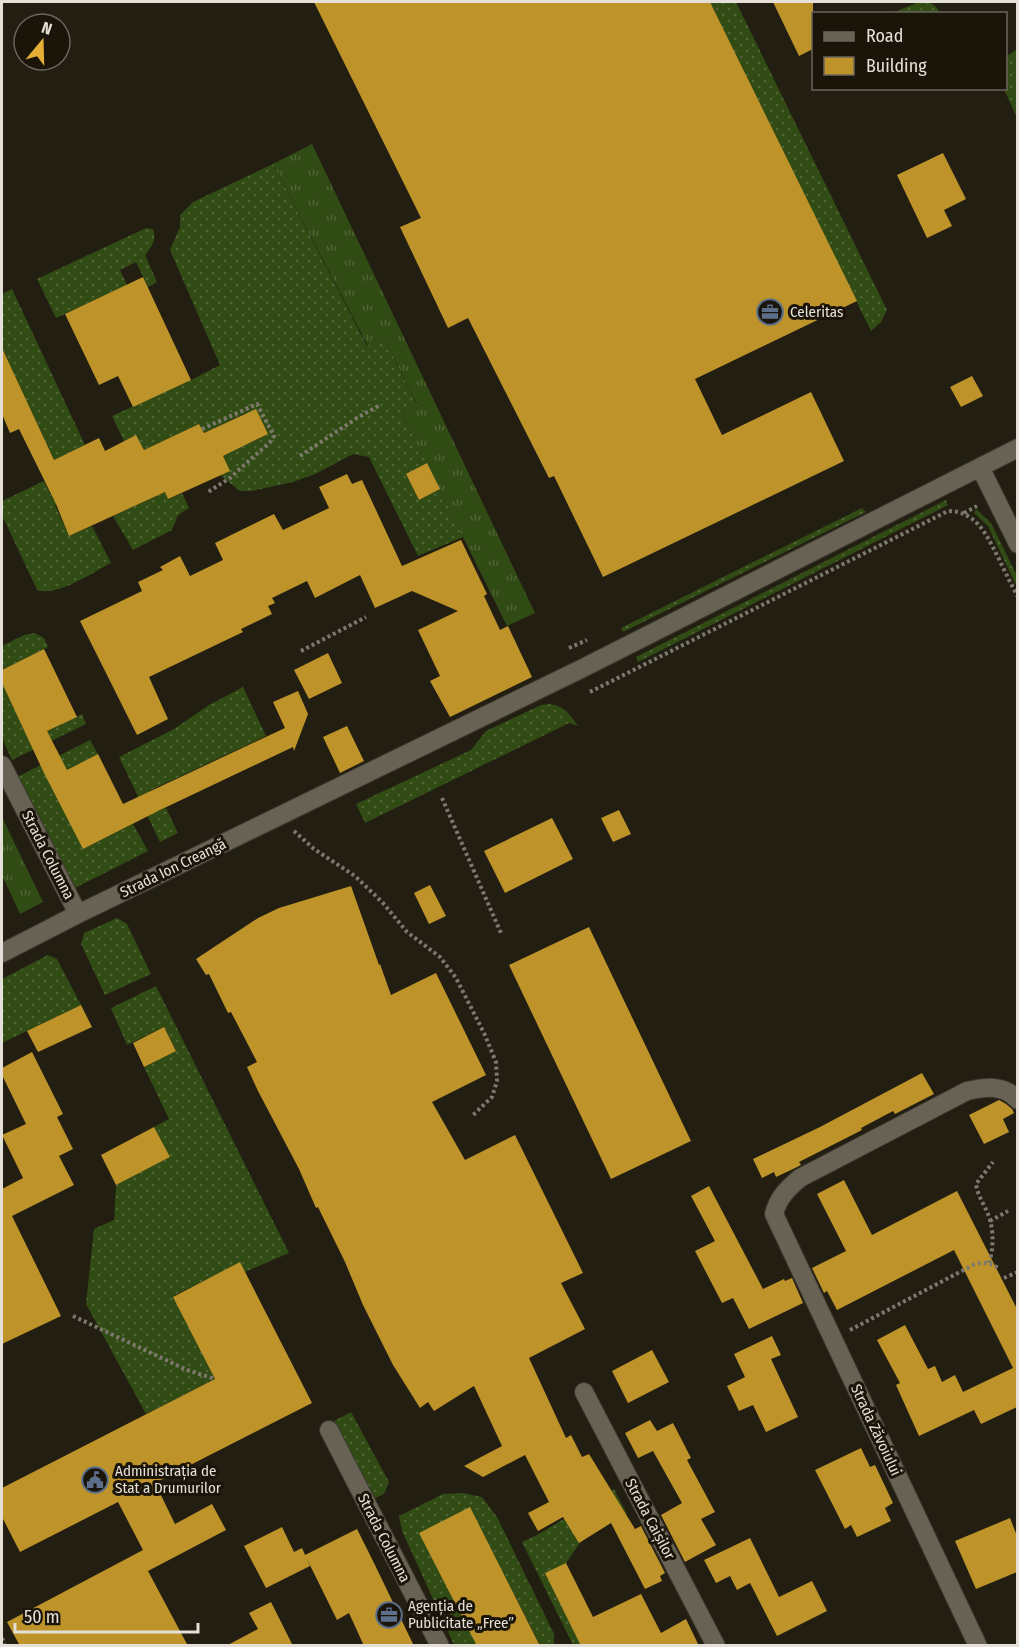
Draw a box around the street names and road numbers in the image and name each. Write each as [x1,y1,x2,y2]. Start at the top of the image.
street label: Strada Columna [18,808,78,902]
street label: Strada Ion Creangă [117,835,229,901]
street label: Strada Zăvoiului [847,1381,905,1479]
street label: Strada Caișilor [620,1475,679,1564]
street label: Strada Columna [354,1491,414,1585]

